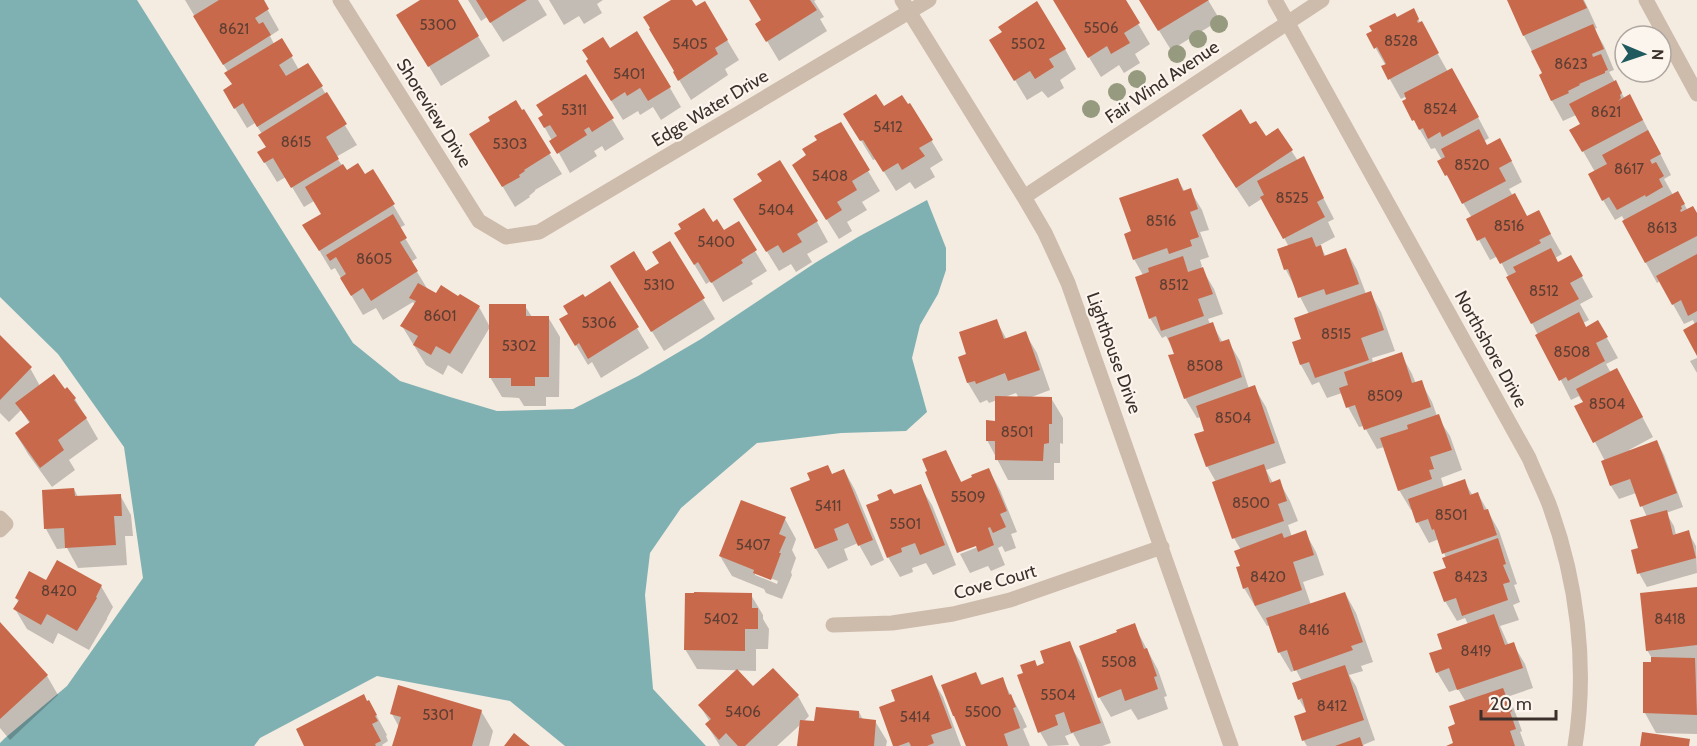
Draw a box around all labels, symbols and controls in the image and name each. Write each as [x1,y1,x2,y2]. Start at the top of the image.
house number: 5300 [419,16,457,34]
house number: 5506 [1083,19,1119,37]
house number: 8621 [219,20,249,38]
north arrow [1613,24,1673,84]
house number: 8528 [1384,32,1418,50]
house number: 5405 [672,35,708,53]
house number: 5502 [1011,35,1045,53]
street label: Fair Wind Avenue [1101,36,1223,128]
text: N [1648,49,1667,60]
street label: Shoreview Drive [392,55,476,171]
house number: 8623 [1554,55,1588,73]
house number: 5401 [613,65,645,83]
street label: Edge Water Drive [648,65,772,151]
house number: 8524 [1423,100,1457,118]
house number: 5311 [561,101,587,119]
house number: 8621 [1591,103,1621,121]
house number: 5412 [873,118,903,136]
house number: 8615 [281,133,311,151]
house number: 5303 [493,135,527,153]
house number: 8520 [1454,156,1490,174]
house number: 8617 [1614,160,1644,178]
house number: 5408 [812,167,848,185]
house number: 8525 [1275,189,1309,207]
house number: 5404 [758,201,794,219]
house number: 8516 [1146,212,1176,230]
house number: 8516 [1494,217,1524,235]
house number: 8613 [1647,219,1677,237]
house number: 5400 [697,233,735,251]
house number: 8605 [356,250,392,268]
house number: 5310 [643,276,675,294]
house number: 8512 [1159,276,1189,294]
house number: 8512 [1529,282,1559,300]
street label: Northshore Drive [1450,287,1532,411]
street label: Lighthouse Drive [1082,289,1146,417]
house number: 8601 [424,307,456,325]
house number: 5306 [581,314,617,332]
house number: 8515 [1321,325,1351,343]
house number: 5302 [502,337,536,355]
house number: 8508 [1554,343,1590,361]
house number: 8508 [1187,357,1223,375]
house number: 8509 [1367,387,1403,405]
house number: 8504 [1589,395,1625,413]
house number: 8504 [1215,409,1251,427]
house number: 8501 [1001,423,1033,441]
house number: 5509 [950,488,986,506]
house number: 8500 [1232,494,1270,512]
house number: 5411 [815,497,841,515]
house number: 8501 [1435,506,1467,524]
house number: 5501 [889,515,921,533]
house number: 5407 [736,536,771,554]
street label: Cove Court [951,560,1039,604]
house number: 8420 [1250,568,1286,586]
house number: 8423 [1454,568,1488,586]
house number: 8420 [41,582,77,600]
house number: 5402 [703,610,739,628]
house number: 8418 [1654,610,1686,628]
house number: 8416 [1298,621,1330,639]
house number: 8419 [1460,642,1492,660]
house number: 5508 [1101,653,1137,671]
scale bar [1481,683,1556,721]
house number: 5504 [1040,686,1076,704]
text: 20 m [1490,693,1532,715]
house number: 8412 [1317,697,1347,715]
house number: 5406 [725,703,761,721]
house number: 5500 [964,703,1002,721]
house number: 5301 [422,706,454,724]
house number: 5414 [900,708,930,726]

